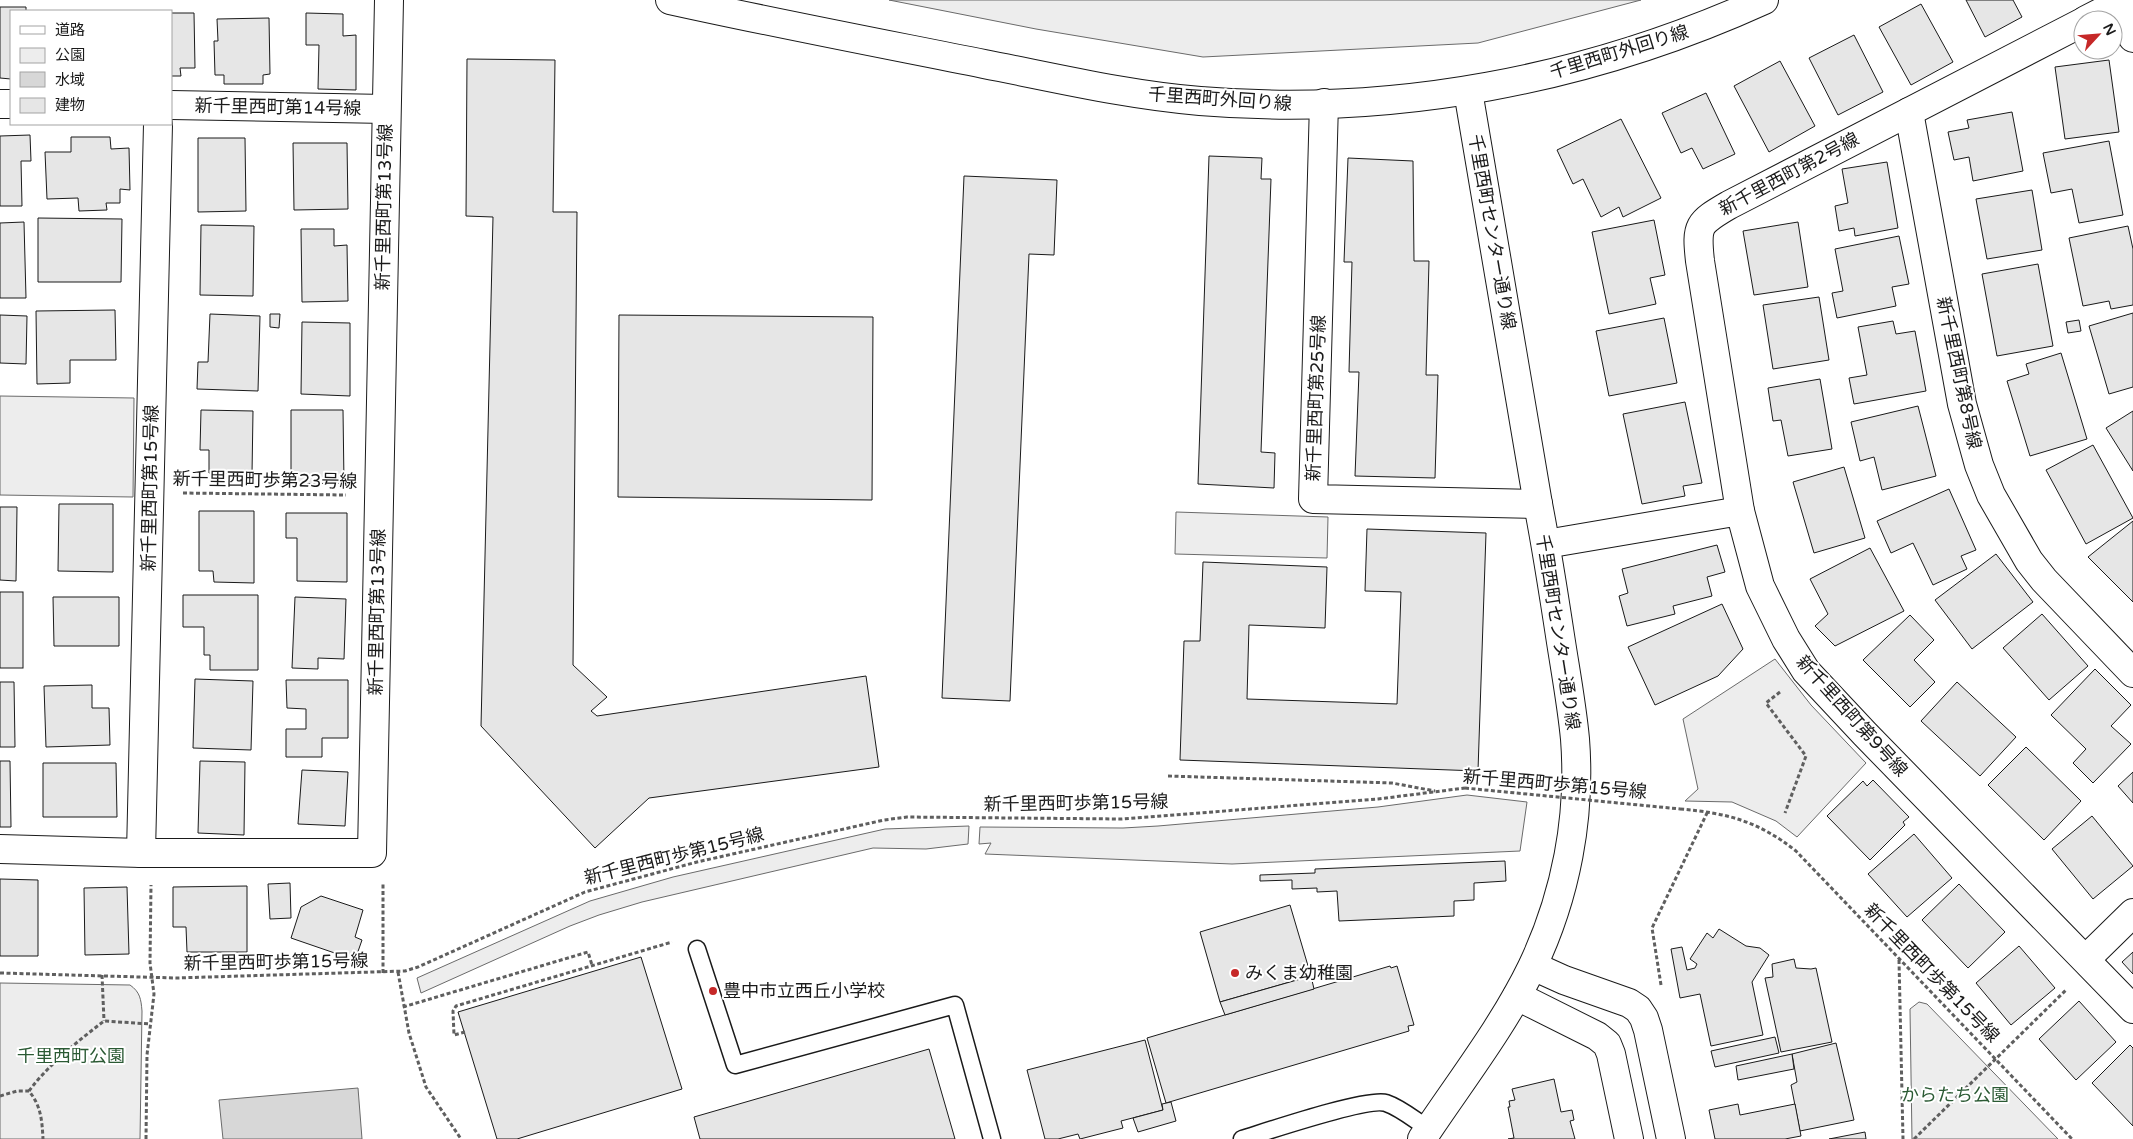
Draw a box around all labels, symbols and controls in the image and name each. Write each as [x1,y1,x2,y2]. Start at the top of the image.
legend [10,10,172,125]
north arrow [2073,10,2123,60]
street label: 千里西町外回り線 [1547,20,1691,84]
text: 道路 [55,21,85,39]
text: N [2099,21,2119,38]
text: 公園 [55,46,85,64]
text: 水域 [55,71,85,89]
street label: 千里西町外回り線 [1147,83,1293,115]
street label: 新千里西町第14号線 [195,95,361,119]
text: 建物 [55,96,85,114]
street label: 新千里西町第13号線 [372,124,396,290]
street label: 新千里西町第2号線 [1715,128,1863,220]
street label: 千里西町センター通り線 [1464,133,1520,331]
street label: 新千里西町第8号線 [1932,295,1986,451]
street label: 新千里西町第25号線 [1302,314,1330,482]
street label: 新千里西町第15号線 [138,405,162,571]
street label: 新千里西町歩第23号線 [173,467,357,493]
street label: 新千里西町第13号線 [365,529,389,695]
street label: 千里西町センター通り線 [1532,532,1584,732]
street label: 新千里西町第9号線 [1792,651,1912,781]
street label: 新千里西町歩第15号線 [1462,765,1648,803]
street label: 新千里西町歩第15号線 [984,790,1168,816]
street label: 新千里西町歩第15号線 [582,823,766,889]
street label: 新千里西町歩第15号線 [1860,899,2004,1047]
street label: 新千里西町歩第15号線 [184,949,368,975]
place label: みくま幼稚園 [1245,962,1353,984]
marker: みくま幼稚園 [1229,967,1241,979]
place label: 豊中市立西丘小学校 [723,980,885,1002]
marker: 豊中市立西丘小学校 [707,985,719,997]
park label: 千里西町公園 [17,1045,125,1067]
park label: からたち公園 [1901,1084,2009,1106]

